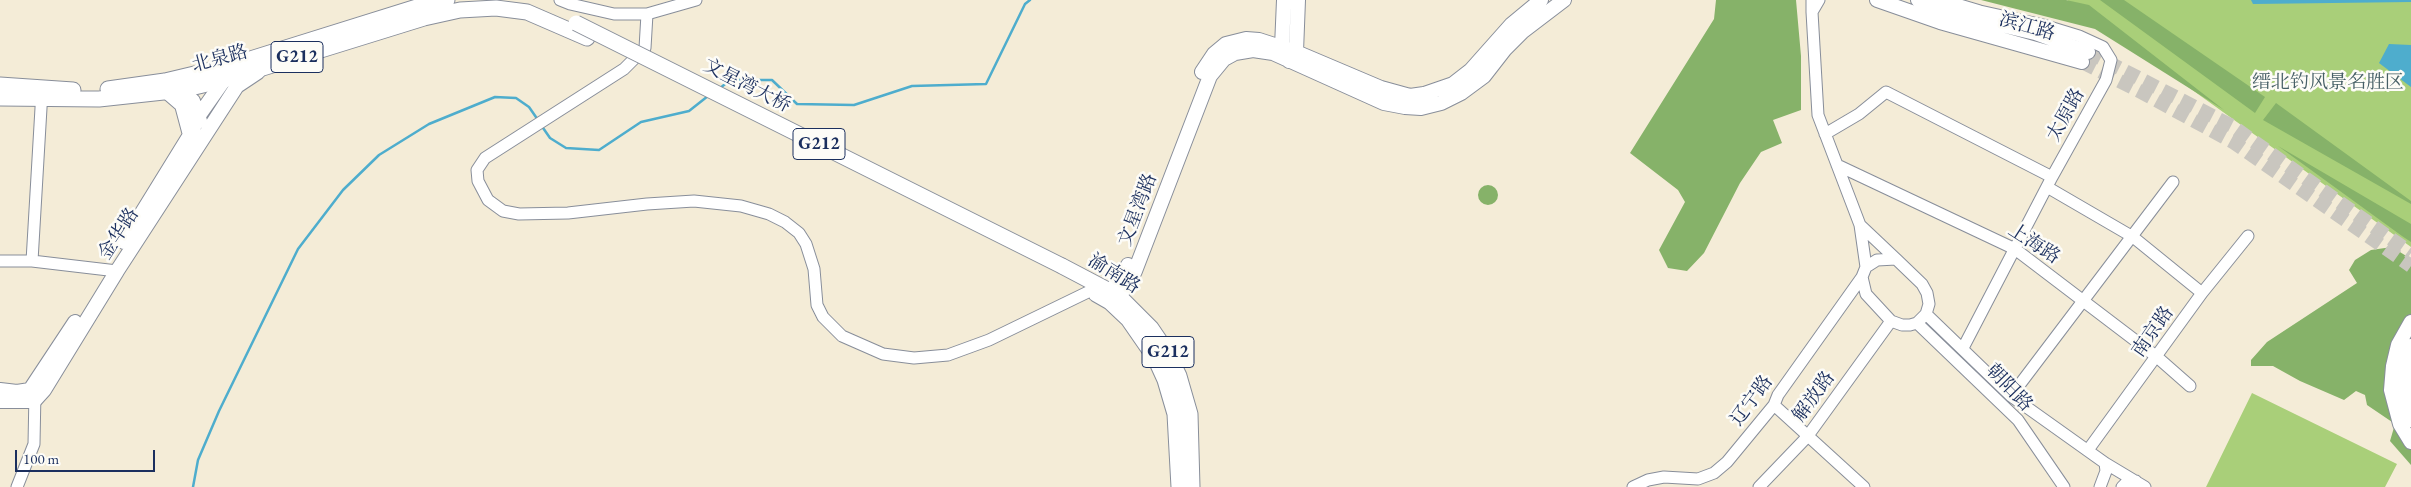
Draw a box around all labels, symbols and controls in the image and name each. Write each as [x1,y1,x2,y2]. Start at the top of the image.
street label: 滨江路 [1996,8,2058,46]
street label: 北泉路 [190,41,250,77]
road number: G212 [271,42,323,72]
street label: 文星湾大桥 [700,54,794,118]
park label: 缙北钓风景名胜区 [2252,72,2404,94]
street label: 太原路 [2042,85,2090,145]
road number: G212 [793,128,845,160]
street label: 文星湾路 [1114,170,1162,250]
street label: 金华路 [94,204,144,264]
street label: 上海路 [2004,219,2064,269]
street label: 渝南路 [1084,249,1144,299]
street label: 南京路 [2127,302,2179,362]
road number: G212 [1142,337,1194,368]
street label: 朝阳路 [1981,360,2037,416]
street label: 解放路 [1788,367,1840,427]
street label: 辽宁路 [1726,371,1778,431]
scale bar [18,440,158,472]
text: 100 m [23,449,59,468]

